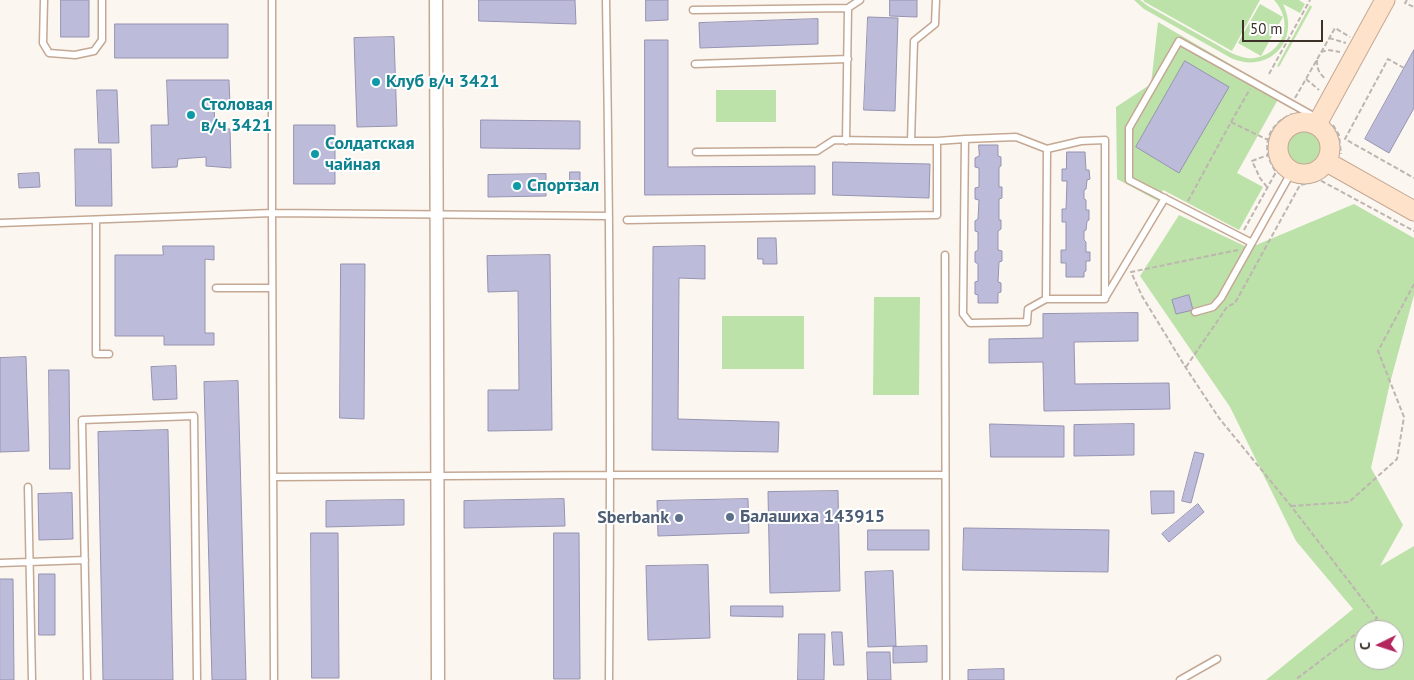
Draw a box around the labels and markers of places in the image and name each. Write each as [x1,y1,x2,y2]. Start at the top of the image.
place label: Клуб в/ч 3421 [386,71,500,93]
marker: Клуб в/ч 3421 [370,76,382,88]
place label: Столовая в/ч 3421 [201,94,273,136]
marker: Столовая в/ч 3421 [185,109,197,121]
place label: Солдатская чайная [325,133,414,176]
marker: Солдатская чайная [309,148,321,160]
place label: Спортзал [527,175,599,197]
marker: Спортзал [511,180,523,192]
place label: Балашиха 143915 [740,506,885,528]
place label: Sberbank [597,507,669,529]
marker: Балашиха 143915 [724,511,736,523]
marker: Sberbank [673,512,685,524]

